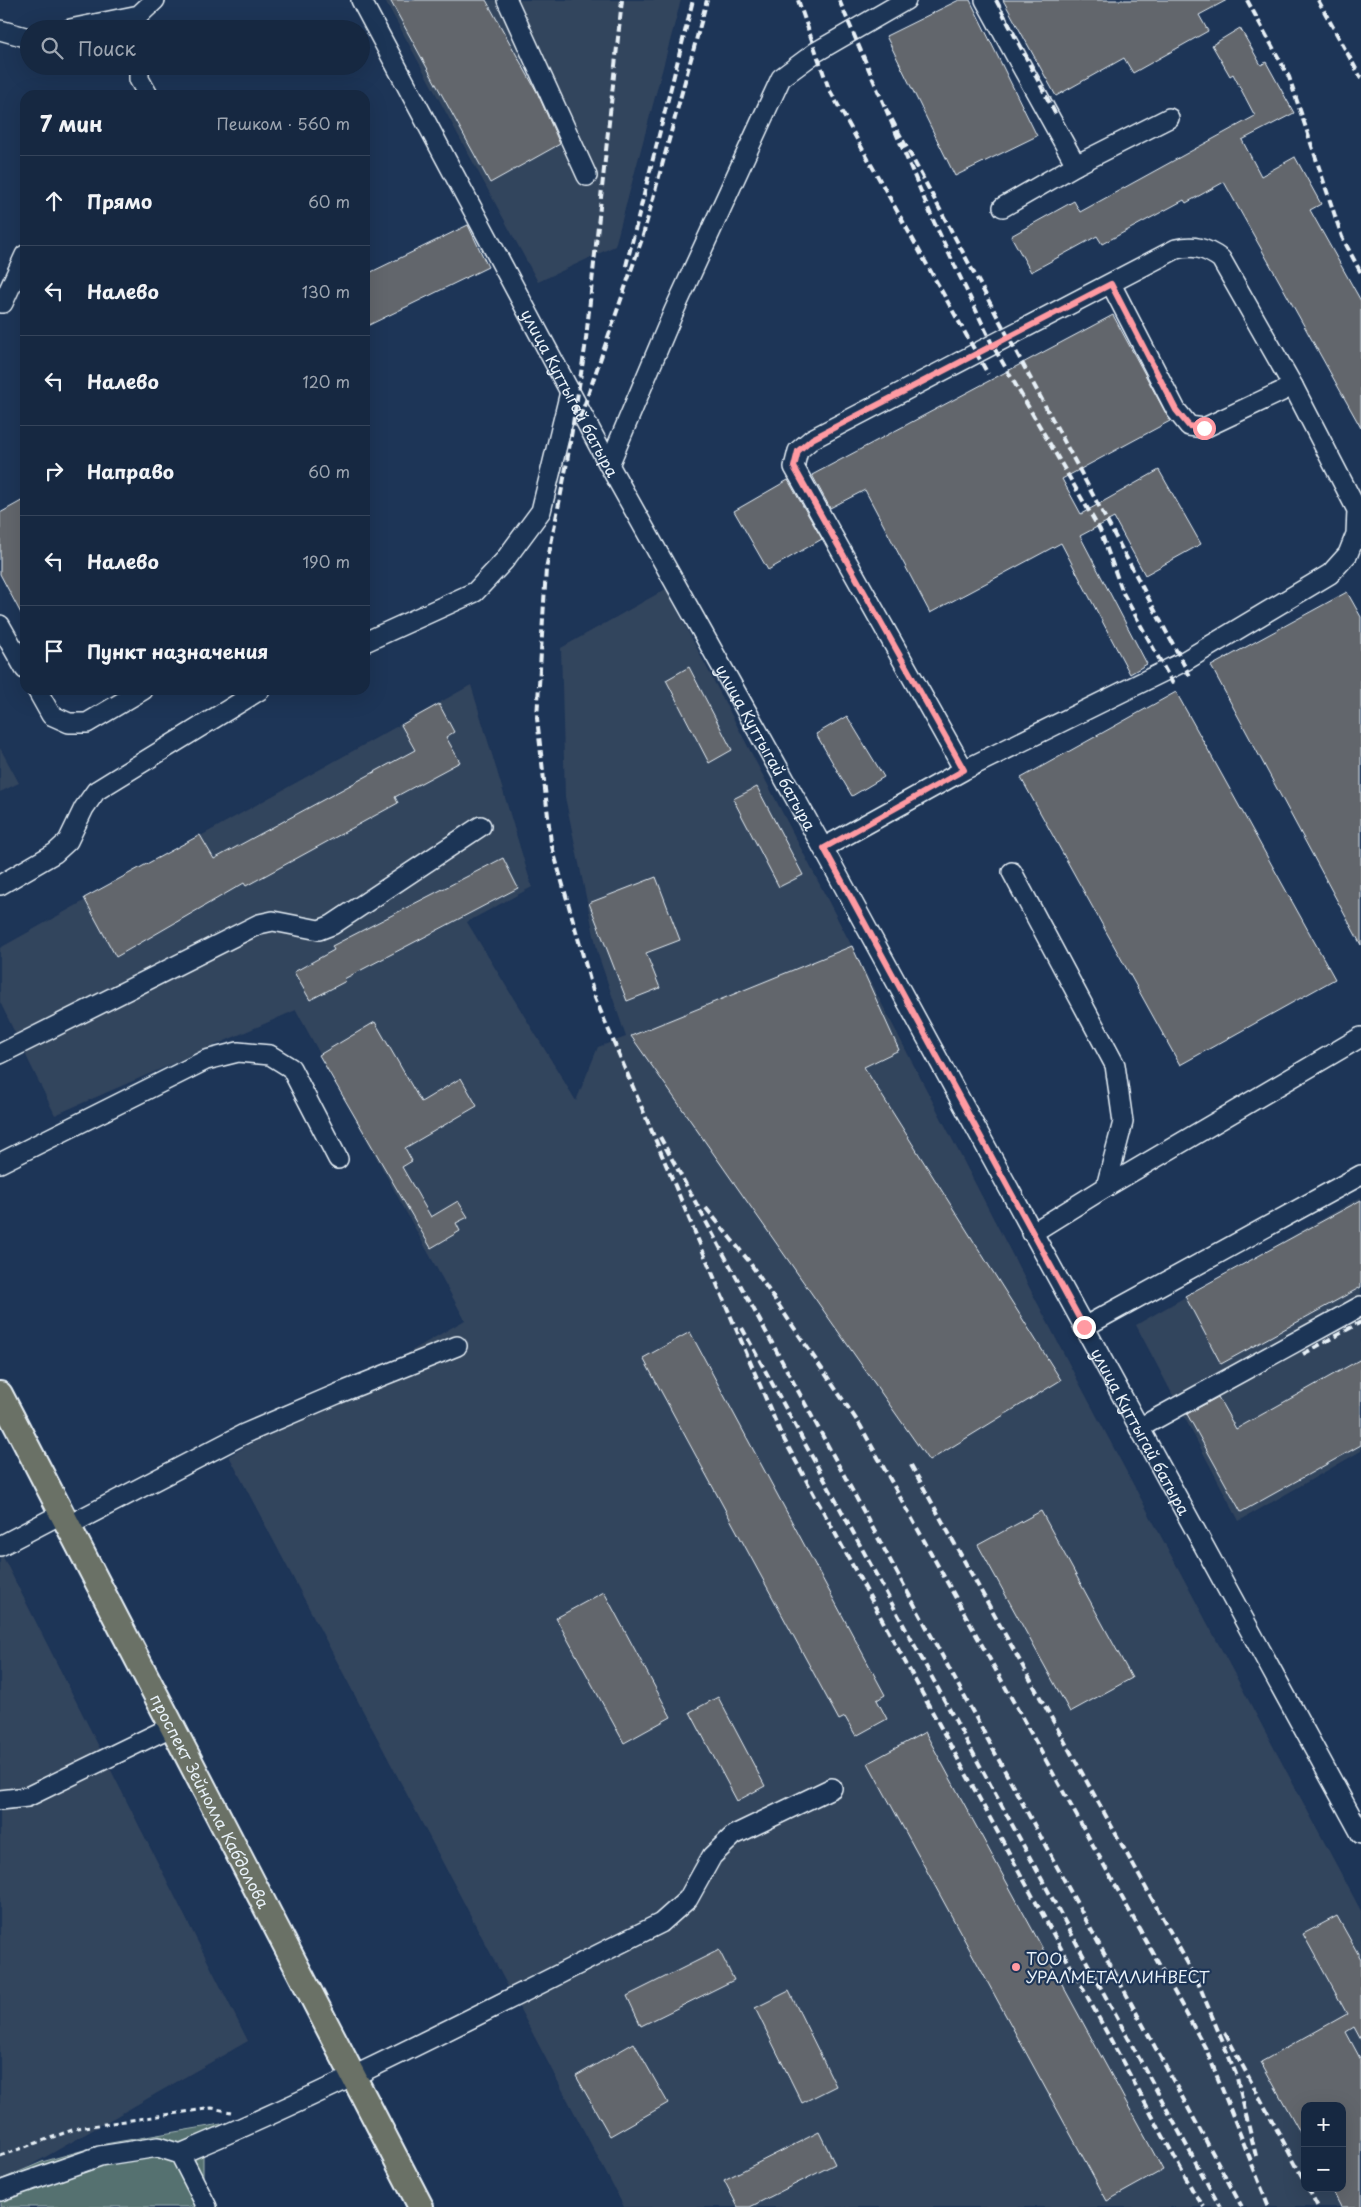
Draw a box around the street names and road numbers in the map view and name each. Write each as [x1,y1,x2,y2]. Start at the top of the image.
street label: улица Куттыгай батыра [516,304,625,481]
street label: улица Куттыгай батыра [710,659,823,835]
street label: улица Куттыгай батыра [1086,1343,1197,1519]
street label: проспект Зейнолла Кабдолова [145,1689,276,1912]

